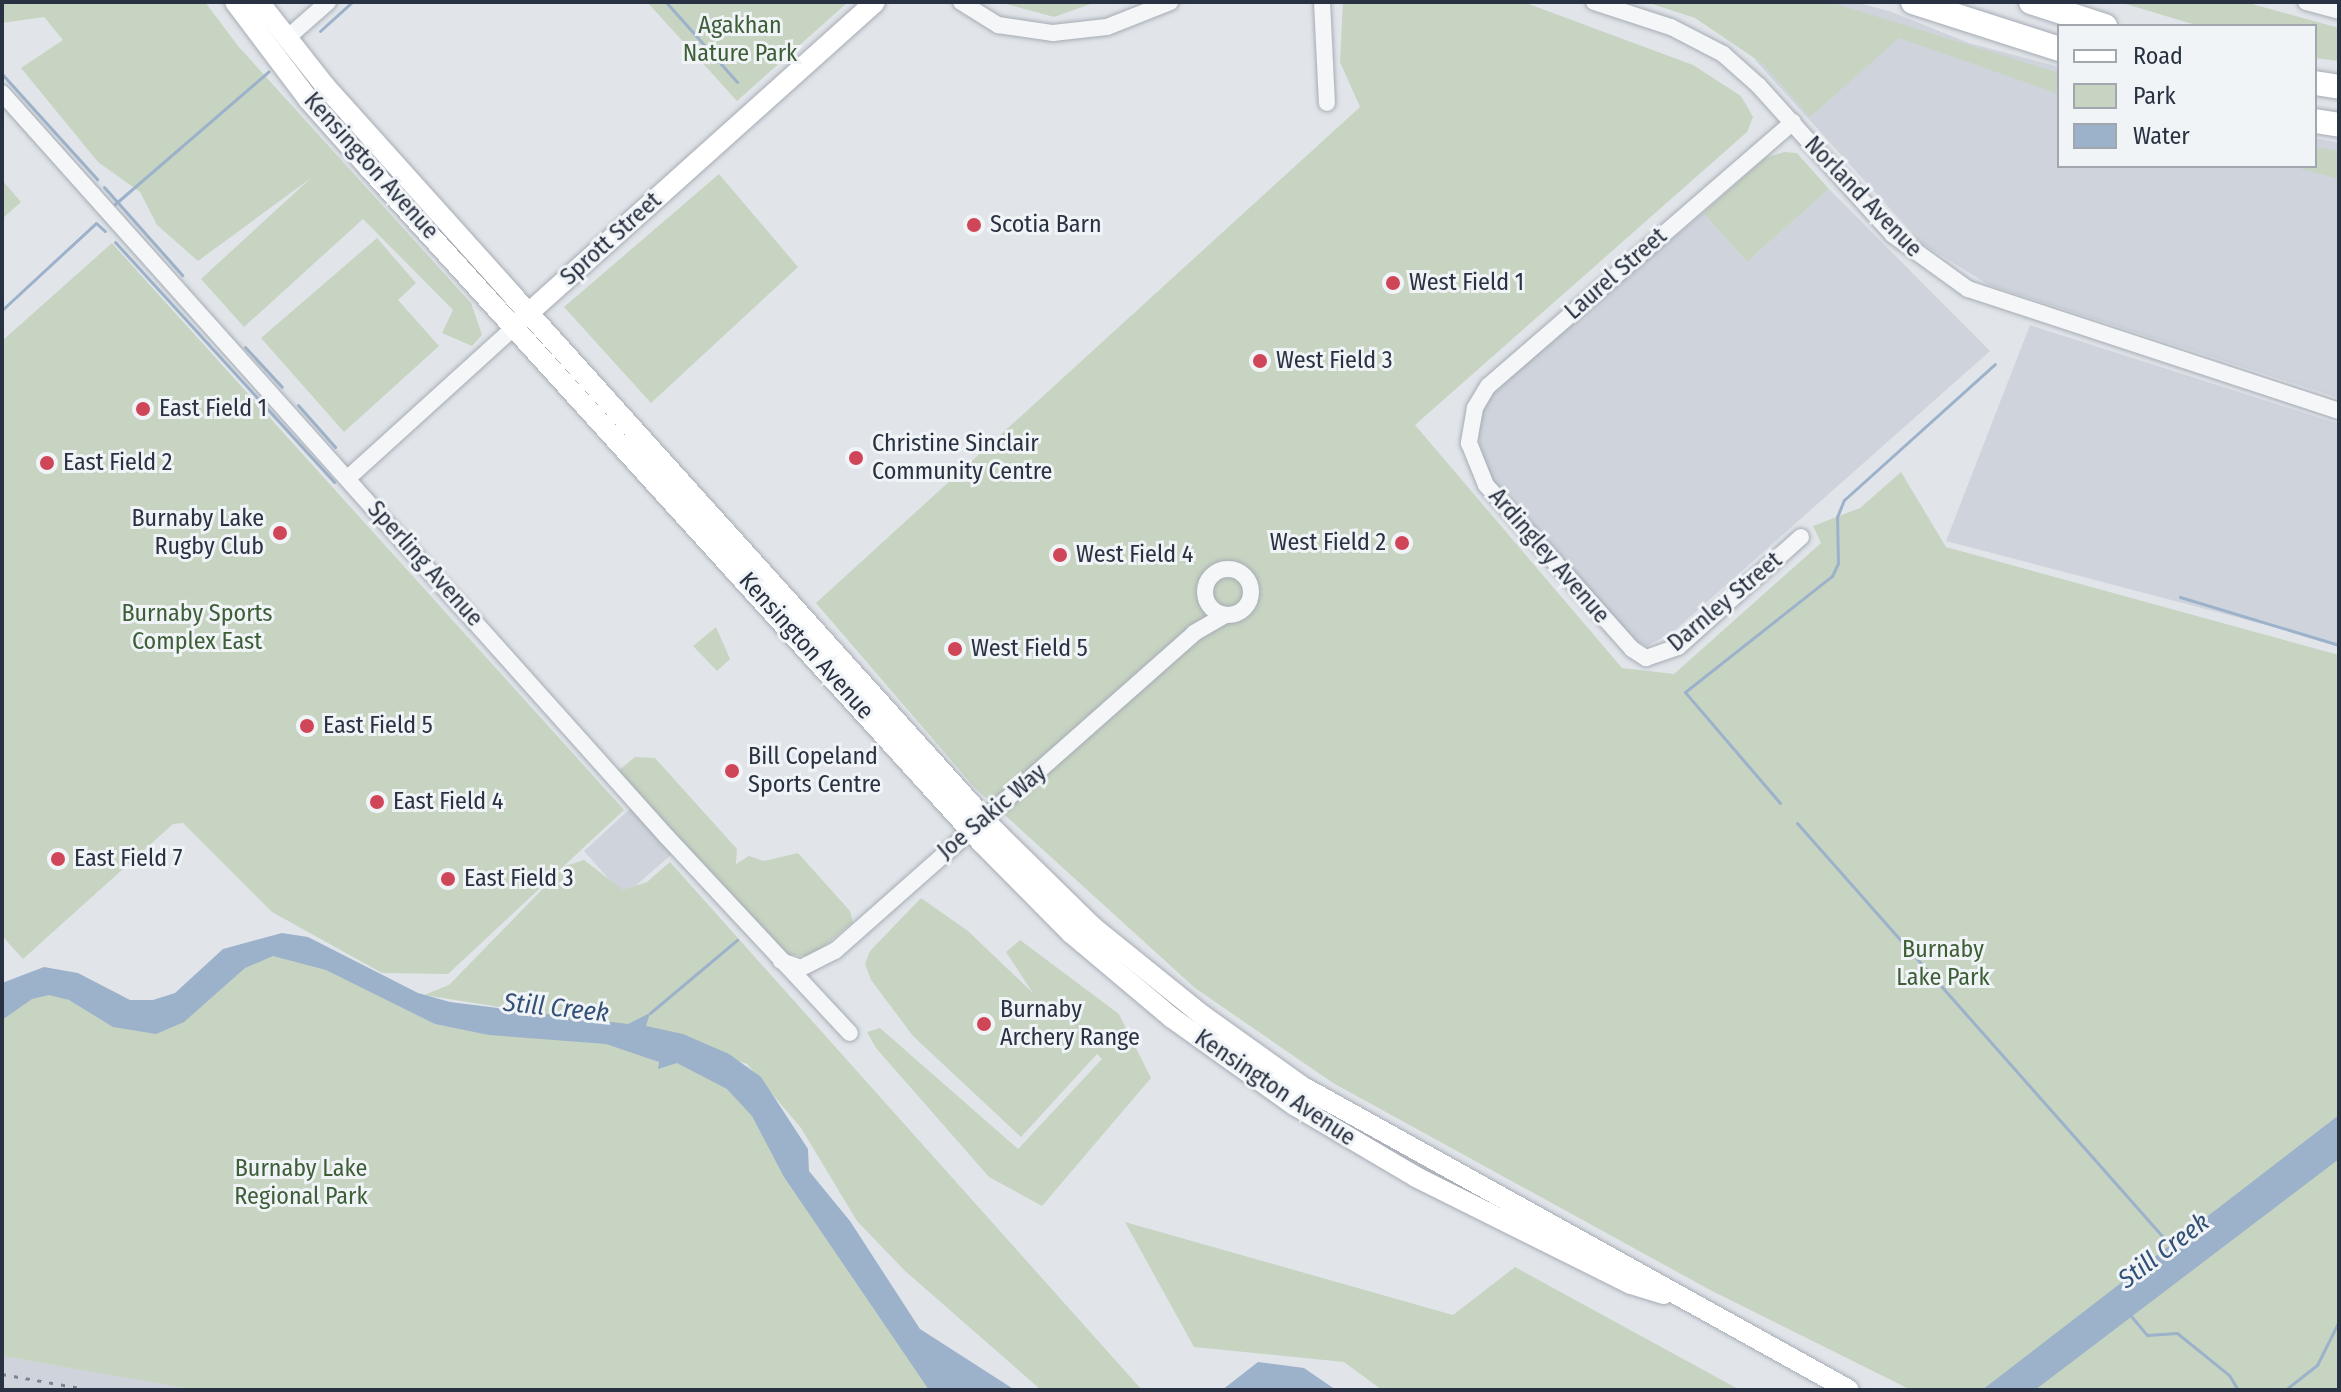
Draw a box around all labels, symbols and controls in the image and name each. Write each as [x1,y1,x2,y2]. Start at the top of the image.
park label: Agakhan Nature Park [683,12,797,68]
legend [2057,24,2317,168]
text: Road [2133,42,2183,70]
text: Park [2133,82,2176,110]
street label: Kensington Avenue [298,87,444,245]
text: Water [2133,122,2190,150]
street label: Norland Avenue [1798,131,1928,263]
street label: Sprott Street [555,186,667,292]
place label: Scotia Barn [990,211,1102,239]
marker: Scotia Barn [965,216,983,234]
street label: Laurel Street [1559,222,1673,326]
place label: West Field 1 [1409,269,1524,297]
marker: West Field 1 [1384,274,1402,292]
place label: West Field 3 [1276,347,1393,375]
marker: West Field 3 [1251,352,1269,370]
place label: East Field 1 [159,395,267,423]
marker: East Field 1 [134,400,152,418]
place label: Christine Sinclair Community Centre [872,430,1052,486]
place label: East Field 2 [63,449,172,477]
marker: Christine Sinclair Community Centre [847,449,865,467]
marker: East Field 2 [38,454,56,472]
street label: Ardingley Avenue [1482,483,1616,629]
street label: Sperling Avenue [361,495,489,633]
place label: Burnaby Lake Rugby Club [131,505,264,561]
marker: Burnaby Lake Rugby Club [271,524,289,542]
place label: West Field 2 [1270,529,1386,557]
marker: West Field 2 [1393,534,1411,552]
place label: West Field 4 [1076,541,1193,569]
marker: West Field 4 [1051,546,1069,564]
street label: Darnley Street [1662,546,1788,658]
street label: Kensington Avenue [733,567,879,725]
park label: Burnaby Sports Complex East [121,600,273,656]
place label: West Field 5 [971,635,1088,663]
marker: West Field 5 [946,640,964,658]
place label: East Field 5 [323,712,433,740]
marker: East Field 5 [298,717,316,735]
place label: Bill Copeland Sports Centre [748,743,881,799]
street label: Joe Sakic Way [932,758,1052,866]
marker: Bill Copeland Sports Centre [723,762,741,780]
place label: East Field 4 [393,788,503,816]
marker: East Field 4 [368,793,386,811]
place label: East Field 7 [74,845,182,873]
marker: East Field 7 [49,850,67,868]
place label: East Field 3 [464,865,573,893]
marker: East Field 3 [439,870,457,888]
park label: Burnaby Lake Park [1896,936,1990,992]
water label: Still Creek [502,987,610,1029]
place label: Burnaby Archery Range [1000,996,1140,1052]
marker: Burnaby Archery Range [975,1015,993,1033]
street label: Kensington Avenue [1189,1024,1361,1152]
park label: Burnaby Lake Regional Park [234,1155,368,1211]
water label: Still Creek [2112,1207,2216,1295]

